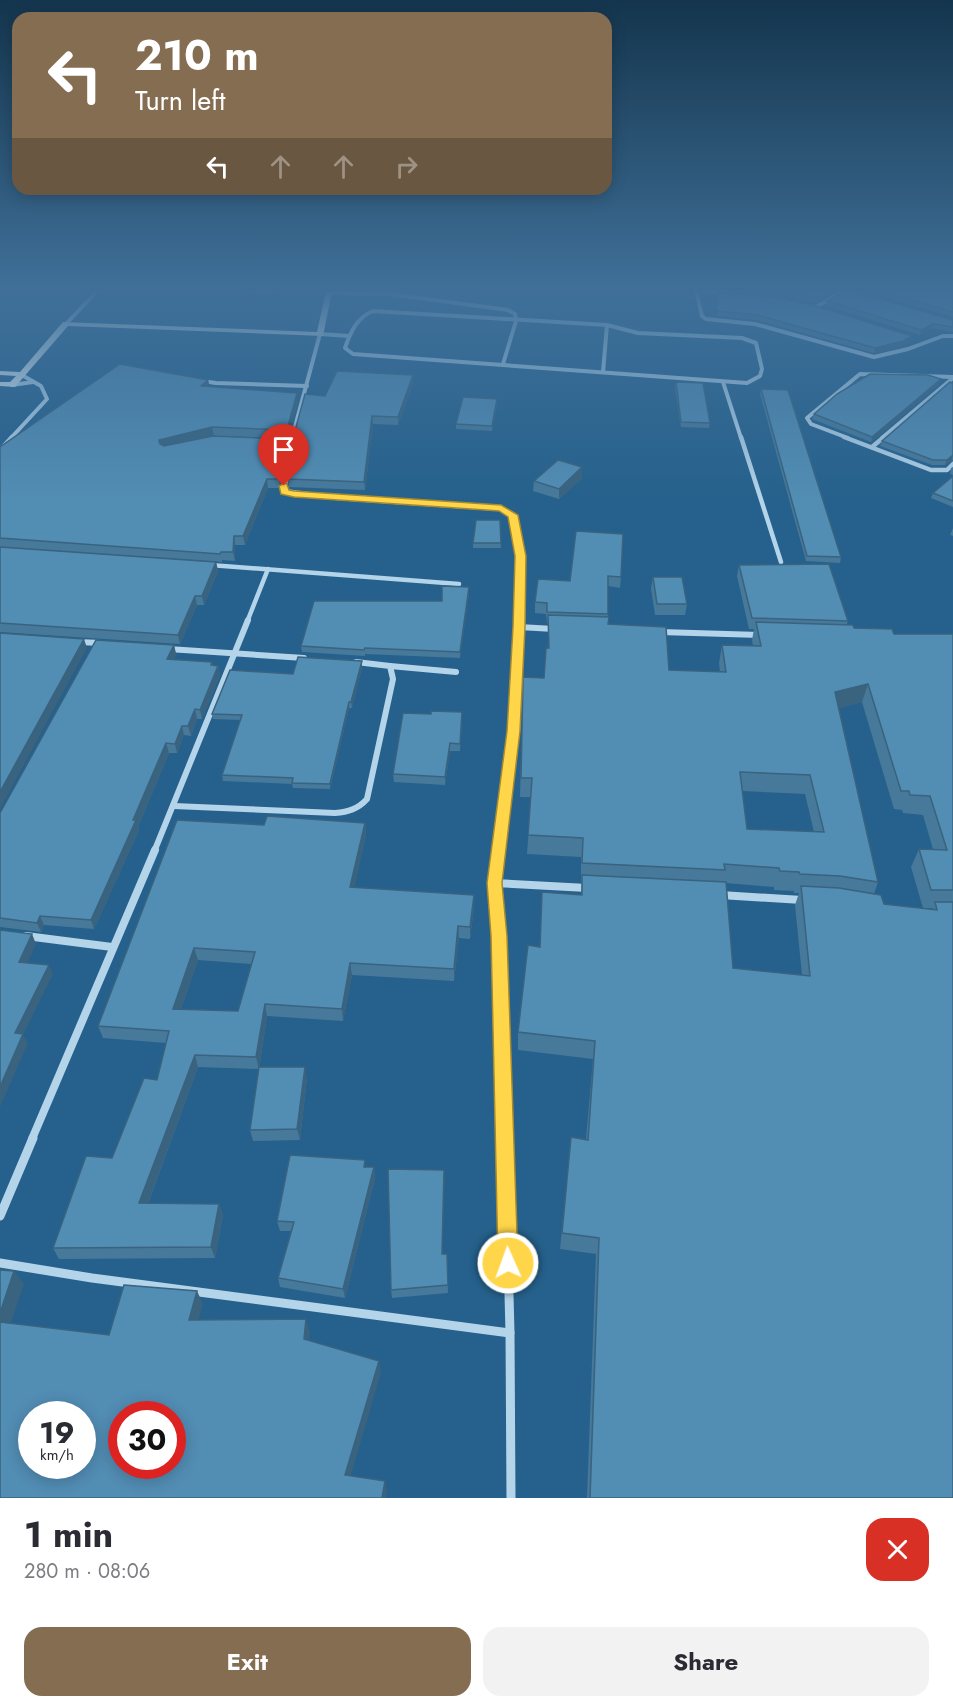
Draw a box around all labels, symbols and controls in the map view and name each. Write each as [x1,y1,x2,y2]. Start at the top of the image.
text: 210 m [135,25,259,86]
icon: left [36,36,114,114]
text: Turn left [135,81,225,120]
icon: left [201,150,234,183]
icon: ahead [264,150,297,183]
icon: ahead [327,150,360,183]
icon: right [390,150,423,183]
pin [258,424,309,486]
icon: arrive [267,433,300,466]
position arrow [476,1231,540,1295]
speed limit sign: 30 [108,1401,186,1479]
text: 19 [39,1411,75,1454]
text: km/h [40,1444,74,1466]
text: 1 min [24,1508,113,1560]
button: close [866,1518,929,1581]
text: 280 m · 08:06 [24,1557,150,1586]
button: Exit [24,1627,471,1696]
button: Share [483,1627,929,1696]

